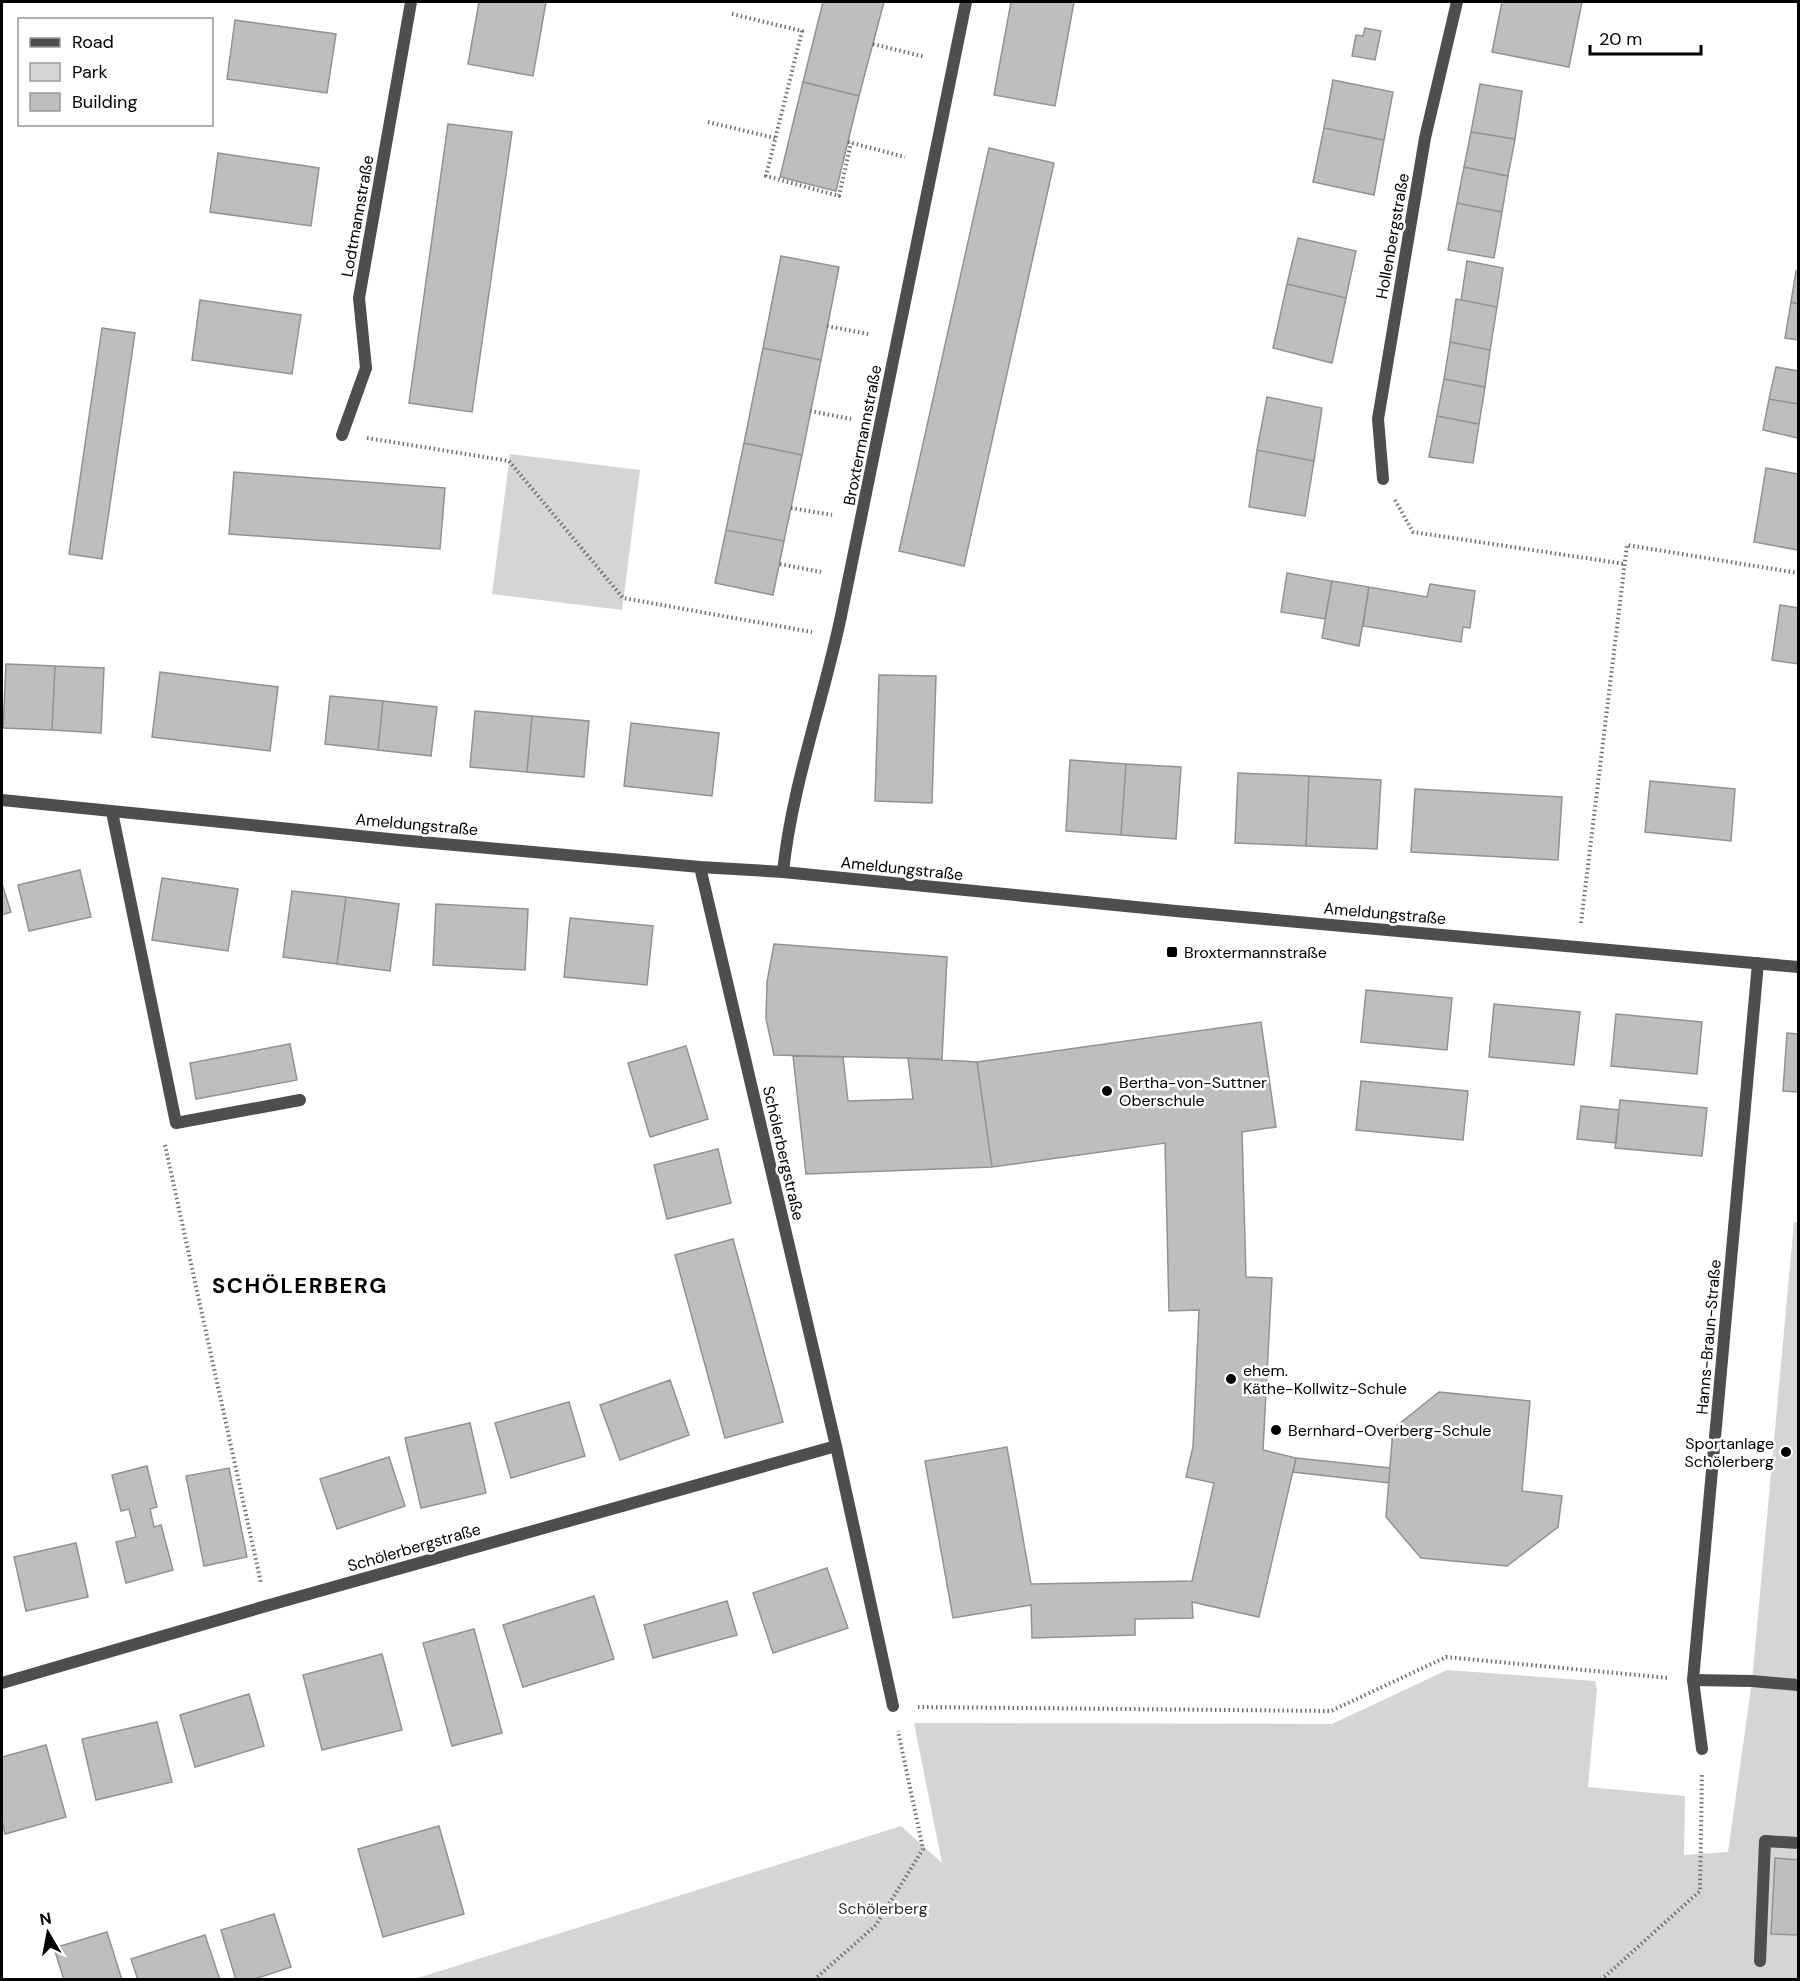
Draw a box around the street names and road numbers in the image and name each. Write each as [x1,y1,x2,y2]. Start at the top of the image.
street label: Lodtmannstraße [336,154,379,279]
street label: Hollenbergstraße [1371,171,1414,301]
street label: Broxtermannstraße [839,363,886,507]
street label: Ameldungstraße [355,809,479,840]
street label: Ameldungstraße [840,852,964,885]
street label: Ameldungstraße [1323,898,1447,929]
street label: Schölerbergstraße [758,1084,809,1222]
street label: Hanns-Braun-Straße [1691,1259,1726,1415]
street label: Schölerbergstraße [345,1518,483,1577]

